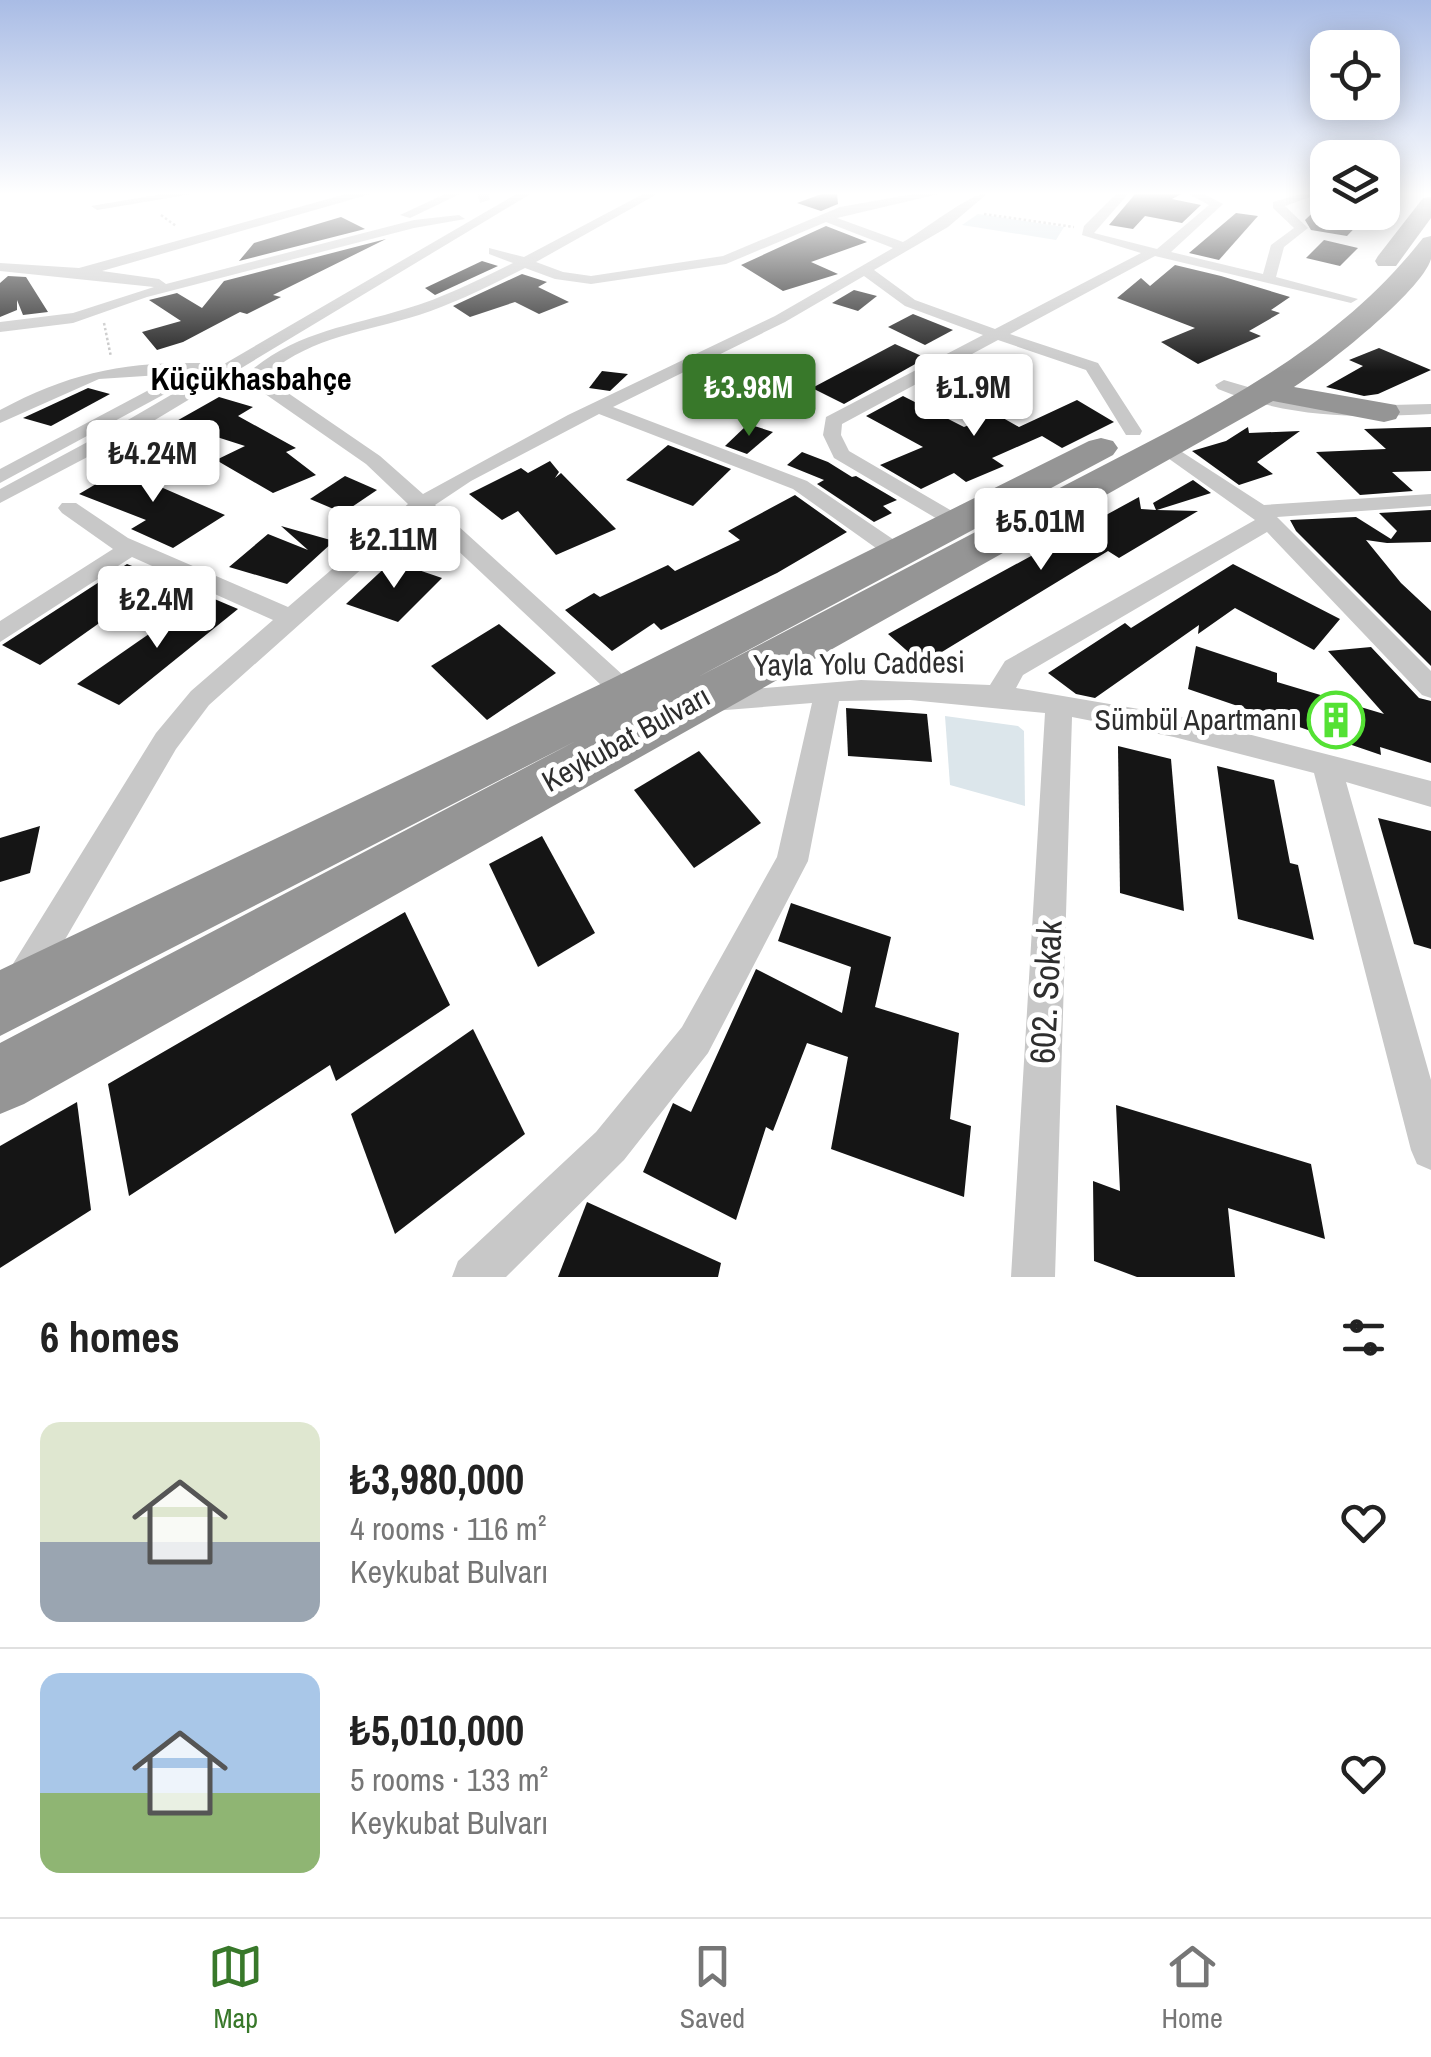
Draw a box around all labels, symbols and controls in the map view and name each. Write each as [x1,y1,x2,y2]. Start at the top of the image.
map controls [1310,30,1400,230]
button: locate [1310,30,1400,120]
button: layers [1310,140,1400,230]
pin: ₺3.98M [668,354,830,439]
pin: ₺1.9M [904,354,1044,439]
district label: Küçükhasbahçe [150,357,352,400]
text: ₺3.98M [705,365,793,408]
text: ₺1.9M [937,365,1011,408]
pin: ₺4.24M [72,420,234,505]
text: ₺4.24M [109,431,197,474]
pin: ₺5.01M [960,488,1122,573]
text: ₺5.01M [997,499,1085,542]
pin: ₺2.11M [313,506,475,591]
text: ₺2.11M [350,517,438,560]
pin: ₺2.4M [87,566,227,651]
text: ₺2.4M [120,577,194,620]
street label: Yayla Yolu Caddesi [753,641,965,685]
street label: Keykubat Bulvarı [534,676,717,801]
building icon: Sümbül Apartmanı [1306,690,1366,750]
place label: Sümbül Apartmanı [1095,699,1297,739]
street label: 602. Sokak [1018,918,1073,1065]
text: 6 homes [40,1309,180,1365]
icon: filters [1336,1310,1391,1365]
text: ₺3,980,000 [350,1451,524,1507]
icon: home [120,1462,240,1582]
icon: heart [1336,1495,1391,1550]
text: 4 rooms · 116 m² [350,1507,546,1550]
text: Keykubat Bulvarı [350,1550,548,1593]
text: ₺5,010,000 [350,1702,524,1758]
icon: home [120,1713,240,1833]
icon: heart [1336,1746,1391,1801]
text: 5 rooms · 133 m² [350,1758,548,1801]
text: Keykubat Bulvarı [350,1801,548,1844]
tab: Map [208,1939,263,2037]
tab: Saved [680,1939,745,2037]
tab: Home [1161,1939,1223,2037]

